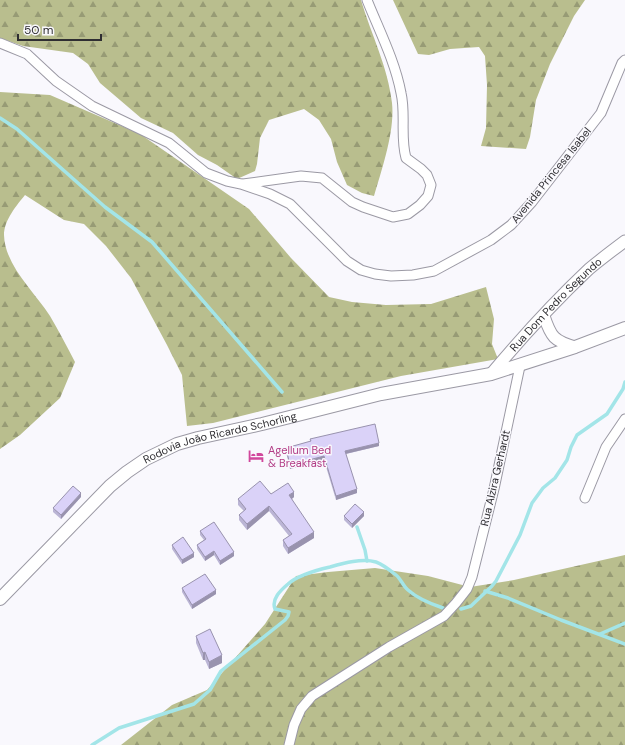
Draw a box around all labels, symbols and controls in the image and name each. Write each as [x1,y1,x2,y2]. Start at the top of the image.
scale bar [18,16,101,42]
text: 50 m [24,22,53,38]
street label: Avenida Princesa Isabel [508,124,594,226]
street label: Rua Dom Pedro Segundo [507,254,605,354]
street label: Rodovia João Ricardo Schorling [141,409,298,466]
street label: Rua Alzira Gerhardt [477,429,513,527]
place label: Agellum Bed & Breakfast [268,443,331,470]
hotel icon: Agellum Bed & Breakfast [247,447,265,465]

